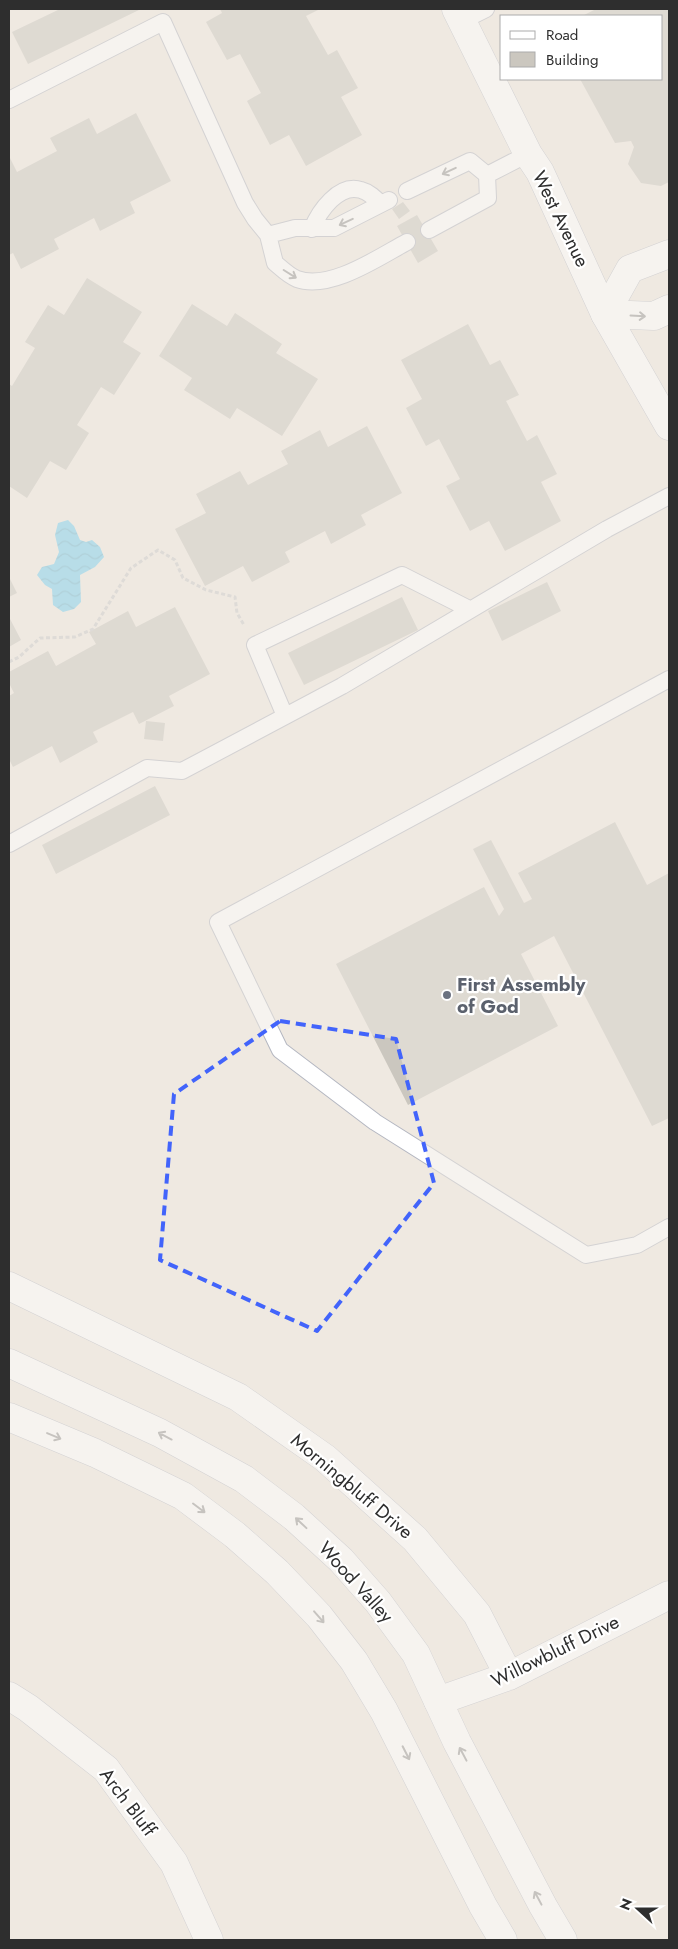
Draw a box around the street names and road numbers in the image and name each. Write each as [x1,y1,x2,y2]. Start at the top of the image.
street label: West Avenue [526,166,596,272]
street label: Morningbluff Drive [285,1427,419,1545]
street label: Wood Valley [312,1535,400,1629]
street label: Willowbluff Drive [486,1608,624,1694]
street label: Arch Bluff [93,1762,163,1842]

